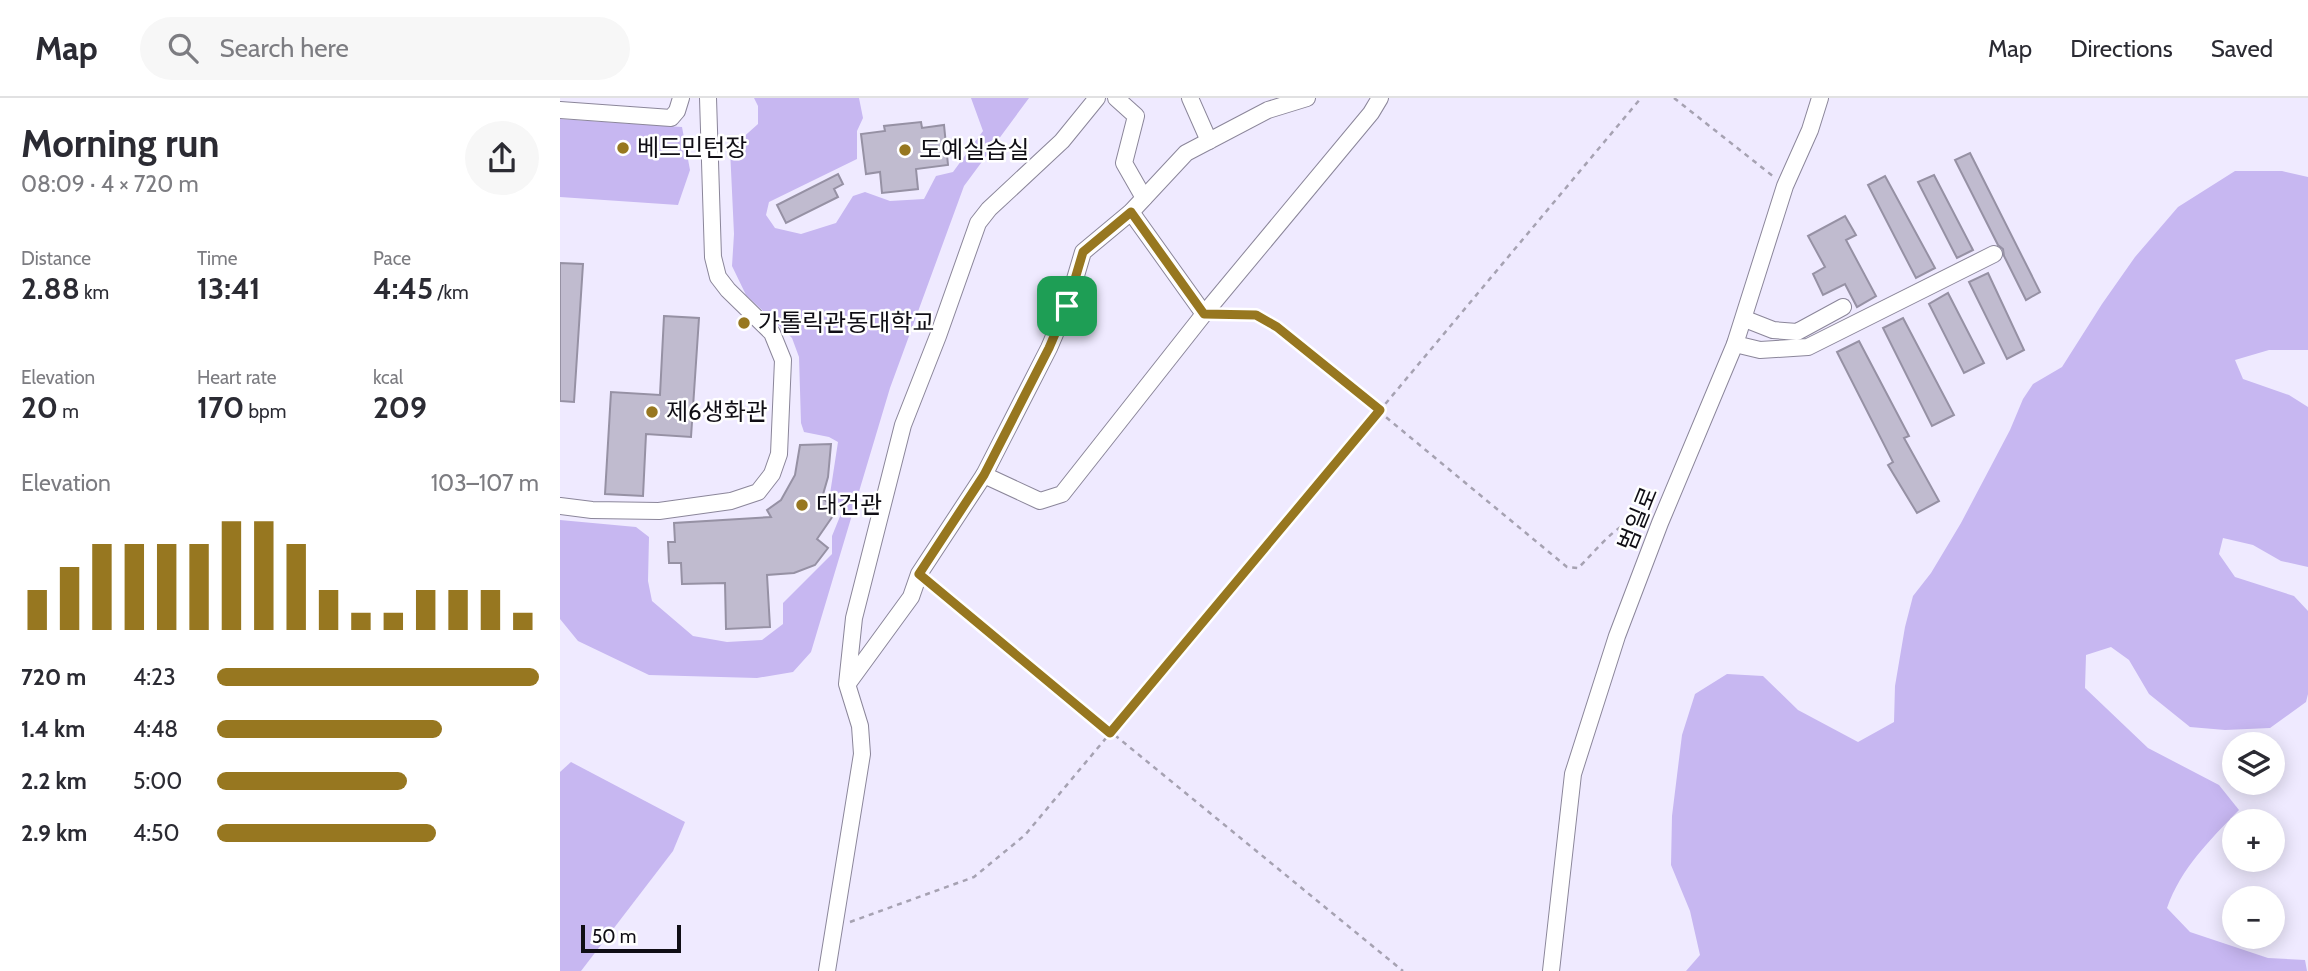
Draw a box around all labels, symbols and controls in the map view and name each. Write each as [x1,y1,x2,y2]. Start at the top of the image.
search box [140,17,630,80]
text: Map [35,28,98,68]
icon: search [164,29,202,67]
text: Search here [220,32,349,64]
text: Map [1988,34,2032,63]
text: Directions [2070,34,2173,63]
text: Saved [2211,34,2273,63]
text: Morning run [21,120,220,167]
button: share [465,121,539,195]
place label: 베드민턴장 [637,133,747,162]
place label: 도예실습실 [919,135,1029,164]
marker: 베드민턴장 [615,140,631,156]
marker: 도예실습실 [897,142,913,158]
text: 08:09 · 4 × 720 m [21,170,199,198]
text: Distance [21,247,91,270]
text: Time [197,247,237,270]
text: Pace [373,247,411,270]
text: 2.88 [21,270,80,307]
text: 13:41 [197,270,260,307]
text: 4:45 [373,270,433,307]
pin [1037,276,1097,336]
text: km [80,281,109,304]
text: /km [433,281,469,304]
icon: arrive [1048,287,1086,325]
place label: 가톨릭관동대학교 [758,308,935,337]
marker: 가톨릭관동대학교 [736,315,752,331]
text: Elevation [21,366,95,389]
text: Heart rate [197,366,277,389]
text: kcal [373,366,403,389]
text: 20 [21,389,58,426]
text: 170 [197,389,244,426]
text: 209 [373,389,427,426]
place label: 제6생화관 [666,397,768,426]
text: m [58,400,79,423]
text: bpm [244,400,286,423]
marker: 제6생화관 [644,404,660,420]
text: Elevation [21,469,111,497]
text: 103–107 m [431,469,539,497]
street label: 범일로 [1612,483,1663,555]
place label: 대건관 [816,490,882,519]
marker: 대건관 [794,497,810,513]
text: 720 m [21,663,86,691]
text: 4:23 [133,663,176,691]
text: 1.4 km [21,715,85,743]
text: 4:48 [133,715,178,743]
map controls [2222,732,2285,949]
button: layers [2222,732,2285,795]
text: 2.2 km [21,767,87,795]
text: 5:00 [133,767,182,795]
button: + [2222,809,2285,872]
text: 2.9 km [21,819,87,847]
text: 4:50 [133,819,180,847]
button: − [2222,886,2285,949]
scale bar [581,922,681,954]
text: 50 m [592,925,636,948]

